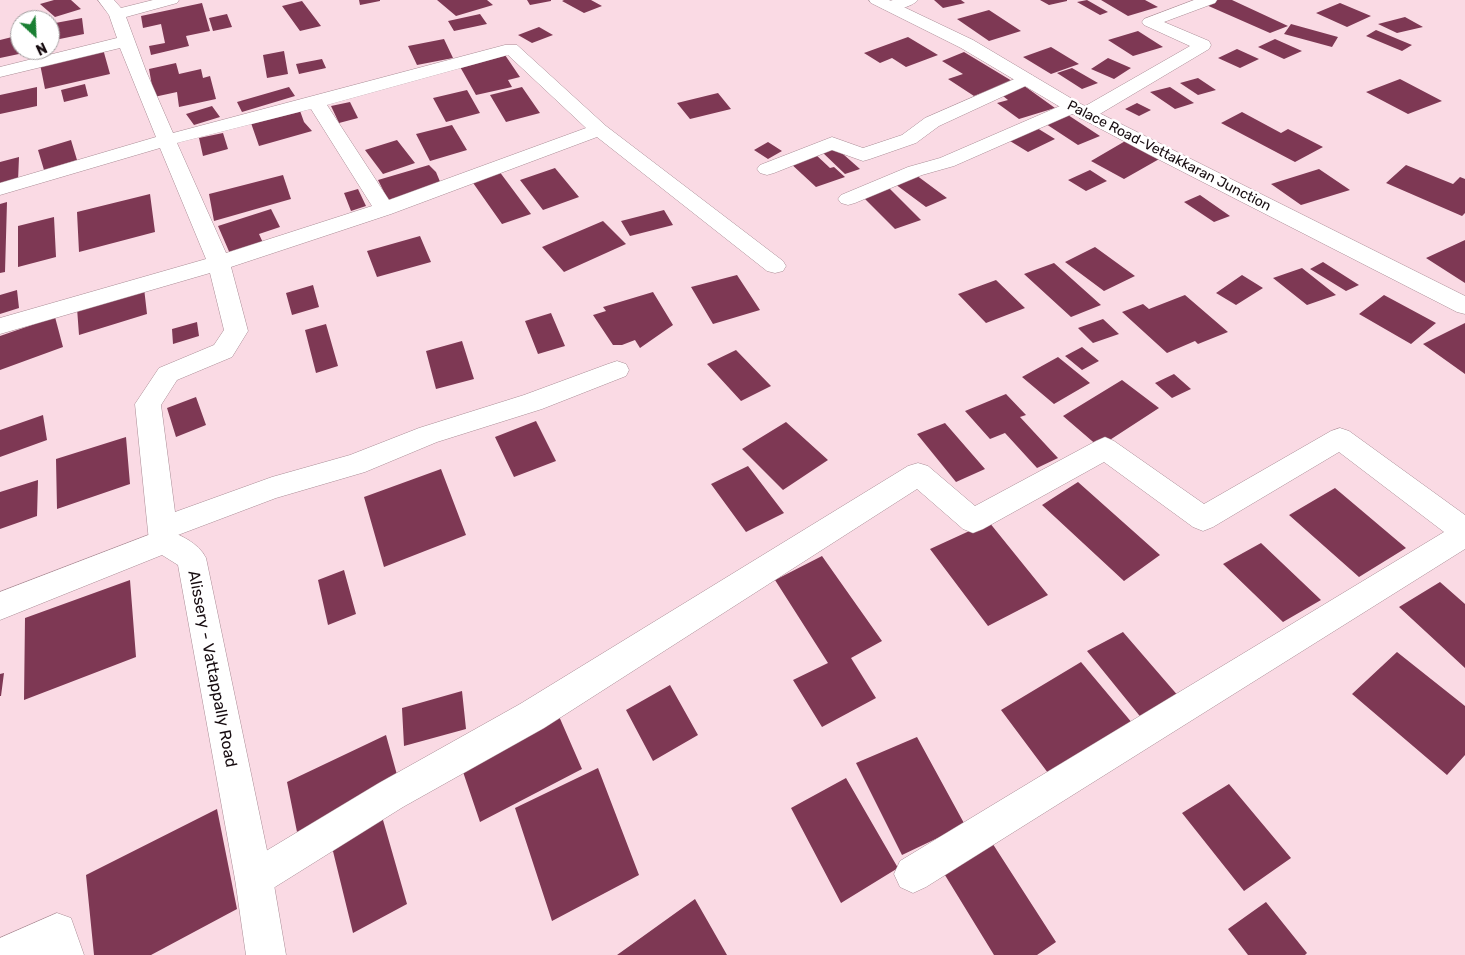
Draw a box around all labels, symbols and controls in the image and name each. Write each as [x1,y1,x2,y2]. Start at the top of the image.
north arrow [10,10,60,60]
text: N [33,38,49,58]
street label: Palace Road-Vettakkaran Junction [1064,97,1274,215]
street label: Alissery - Vattappally Road [183,569,241,769]

